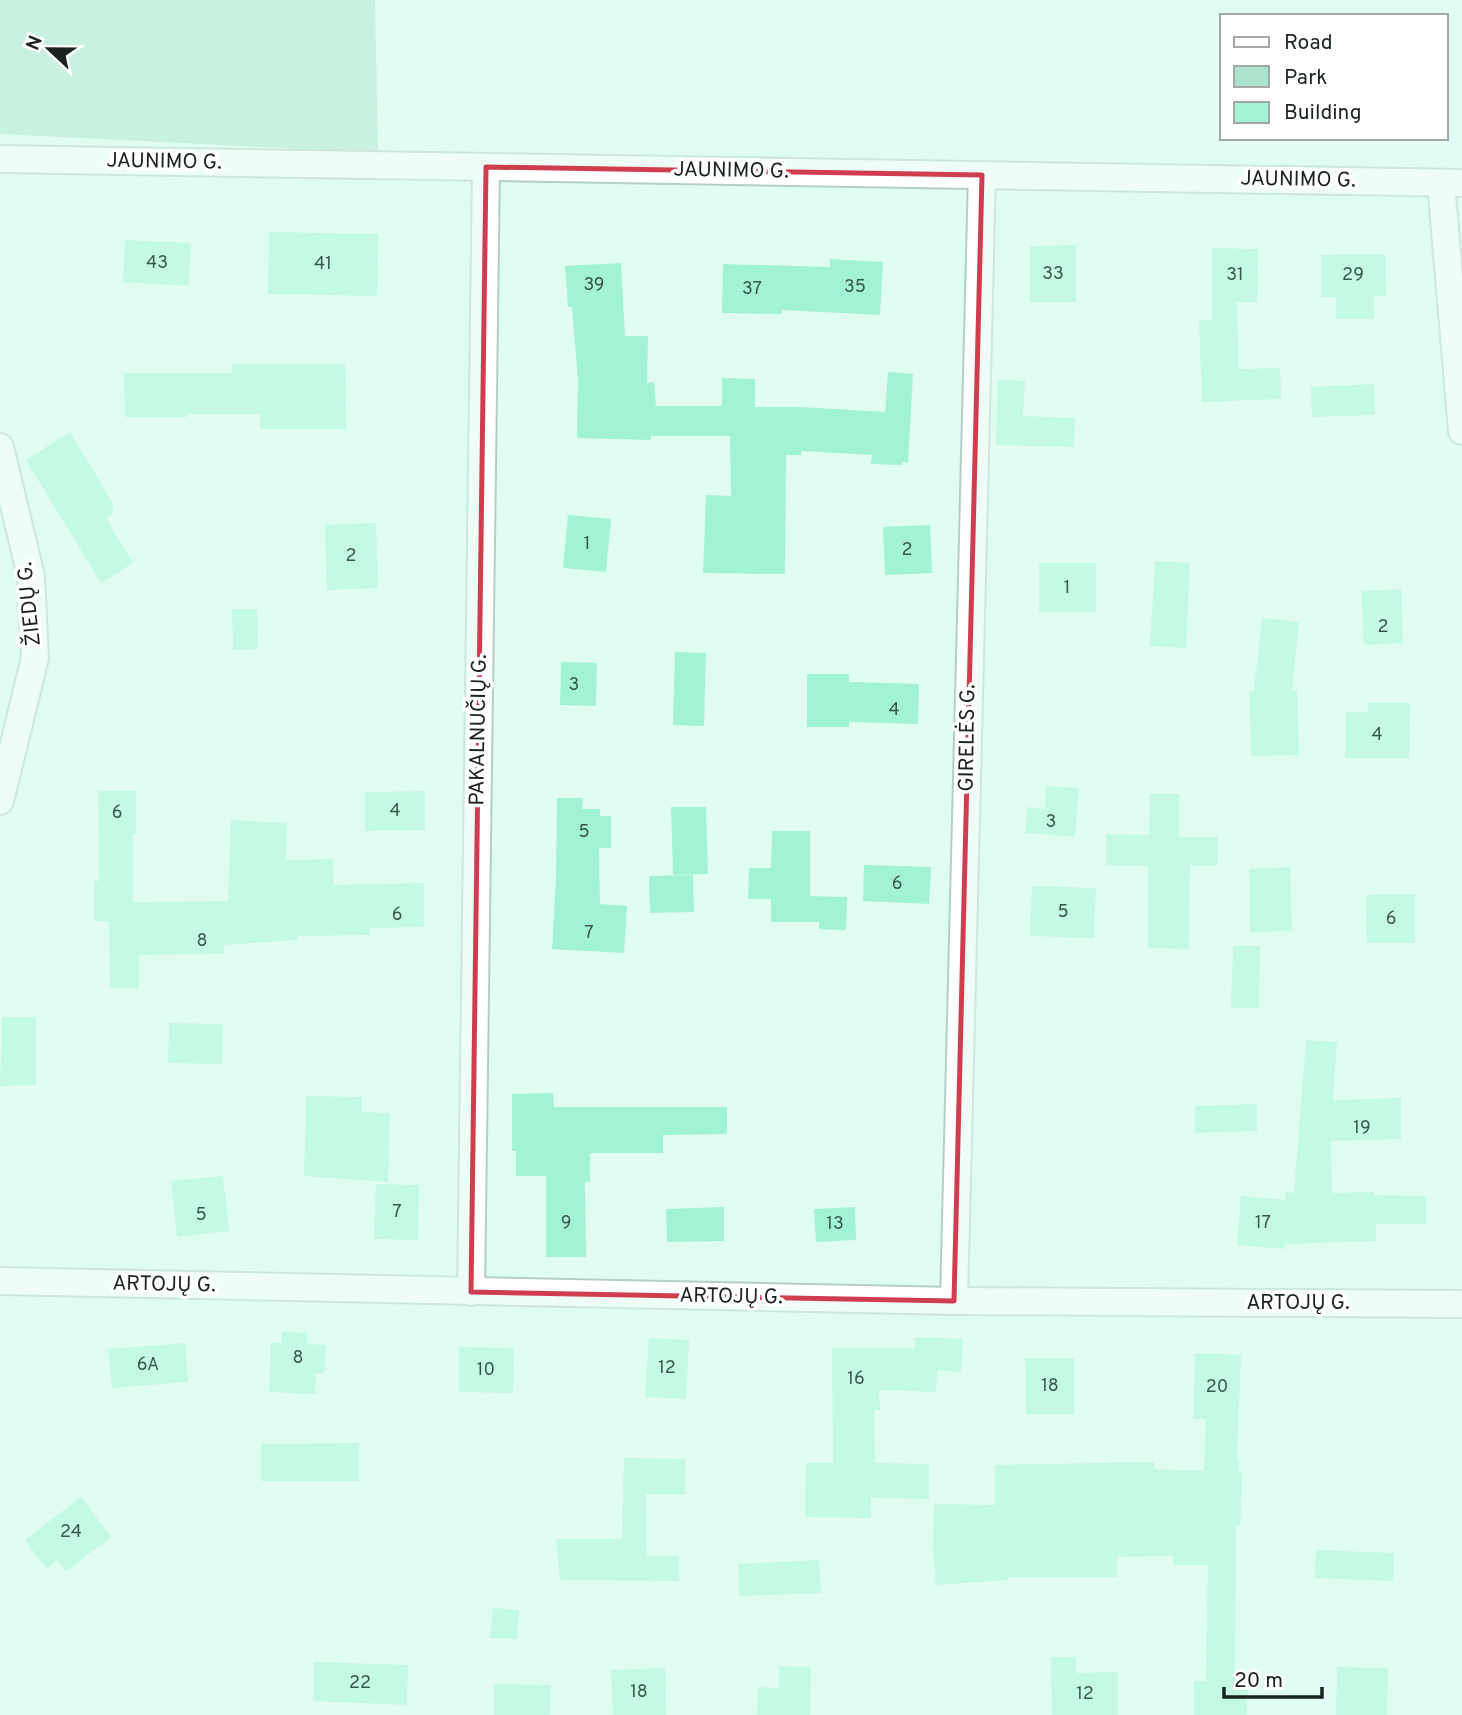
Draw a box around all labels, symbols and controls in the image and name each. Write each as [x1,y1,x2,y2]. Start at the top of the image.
north arrow [14,14,84,84]
legend [1220,14,1448,140]
text: Road [1284,30,1333,57]
text: N [21,33,49,54]
text: Park [1284,65,1327,92]
text: Building [1284,100,1362,127]
street label: JAUNIMO G. [106,147,222,177]
street label: JAUNIMO G. [673,156,789,186]
street label: JAUNIMO G. [1240,165,1356,195]
house number: 43 [146,252,168,275]
house number: 41 [314,253,332,276]
house number: 33 [1042,263,1064,286]
house number: 31 [1226,264,1244,287]
house number: 29 [1342,264,1364,287]
house number: 39 [583,274,605,297]
house number: 35 [844,276,866,299]
house number: 37 [742,278,762,301]
house number: 1 [584,533,590,556]
house number: 2 [901,539,913,562]
house number: 2 [345,545,357,568]
street label: ŽIEDŲ G. [11,560,48,648]
house number: 1 [1064,577,1070,600]
house number: 2 [1377,616,1389,639]
street label: PAKALNUČIŲ G. [463,654,494,806]
house number: 3 [569,674,579,697]
street label: GIRELĖS G. [954,684,982,792]
house number: 4 [888,699,900,722]
house number: 4 [1371,724,1383,747]
house number: 4 [389,800,401,823]
house number: 6 [112,802,122,825]
house number: 3 [1046,811,1056,834]
house number: 5 [578,821,590,844]
house number: 6 [892,873,902,896]
house number: 5 [1057,901,1069,924]
house number: 6 [392,904,402,927]
house number: 6 [1386,908,1396,931]
house number: 7 [584,922,594,945]
house number: 8 [197,930,208,953]
house number: 19 [1353,1117,1371,1140]
house number: 7 [392,1201,402,1224]
house number: 5 [195,1204,207,1227]
house number: 9 [561,1212,571,1235]
house number: 17 [1255,1212,1271,1235]
house number: 13 [826,1213,844,1236]
street label: ARTOJŲ G. [112,1271,216,1299]
street label: ARTOJŲ G. [679,1283,783,1311]
street label: ARTOJŲ G. [1246,1290,1350,1317]
house number: 8 [293,1347,304,1370]
house number: 6A [137,1354,159,1377]
house number: 12 [658,1357,676,1380]
house number: 10 [477,1359,495,1382]
house number: 16 [847,1368,865,1391]
house number: 18 [1041,1375,1059,1398]
house number: 20 [1206,1376,1228,1399]
house number: 24 [60,1521,82,1544]
scale bar [1224,1656,1322,1700]
text: 20 m [1234,1668,1283,1695]
house number: 22 [349,1672,371,1695]
house number: 18 [630,1681,648,1704]
house number: 12 [1076,1683,1094,1706]

